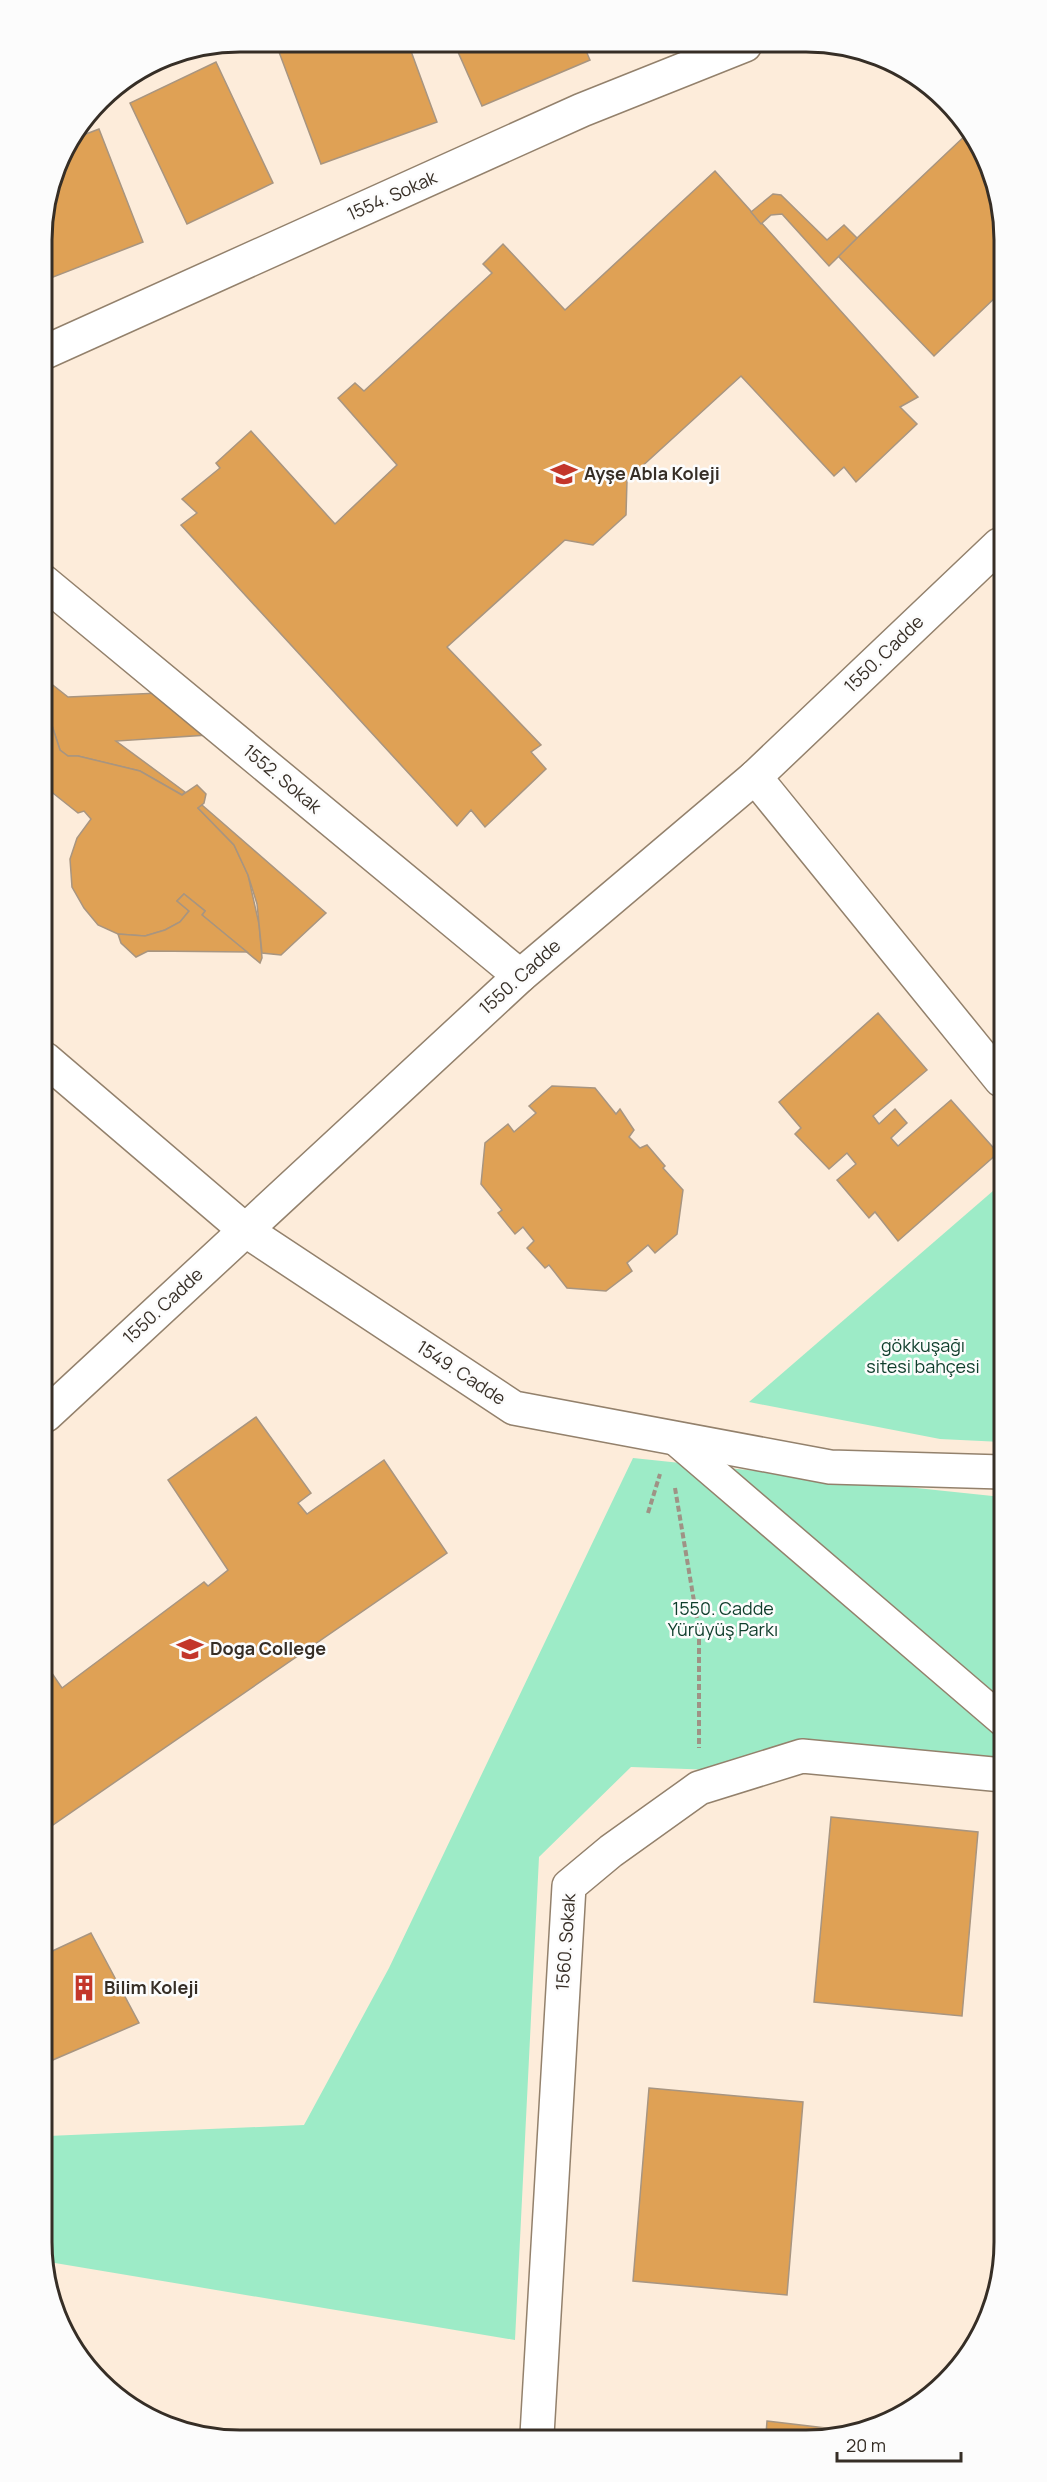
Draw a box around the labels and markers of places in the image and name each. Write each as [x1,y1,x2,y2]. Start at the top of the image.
school or university icon: Ayşe Abla Koleji [549,459,579,489]
place label: Ayşe Abla Koleji [584,461,720,485]
school or university icon: Doga College [175,1634,205,1664]
place label: Doga College [210,1636,326,1660]
building icon: Bilim Koleji [69,1973,99,2003]
place label: Bilim Koleji [104,1975,198,1999]

